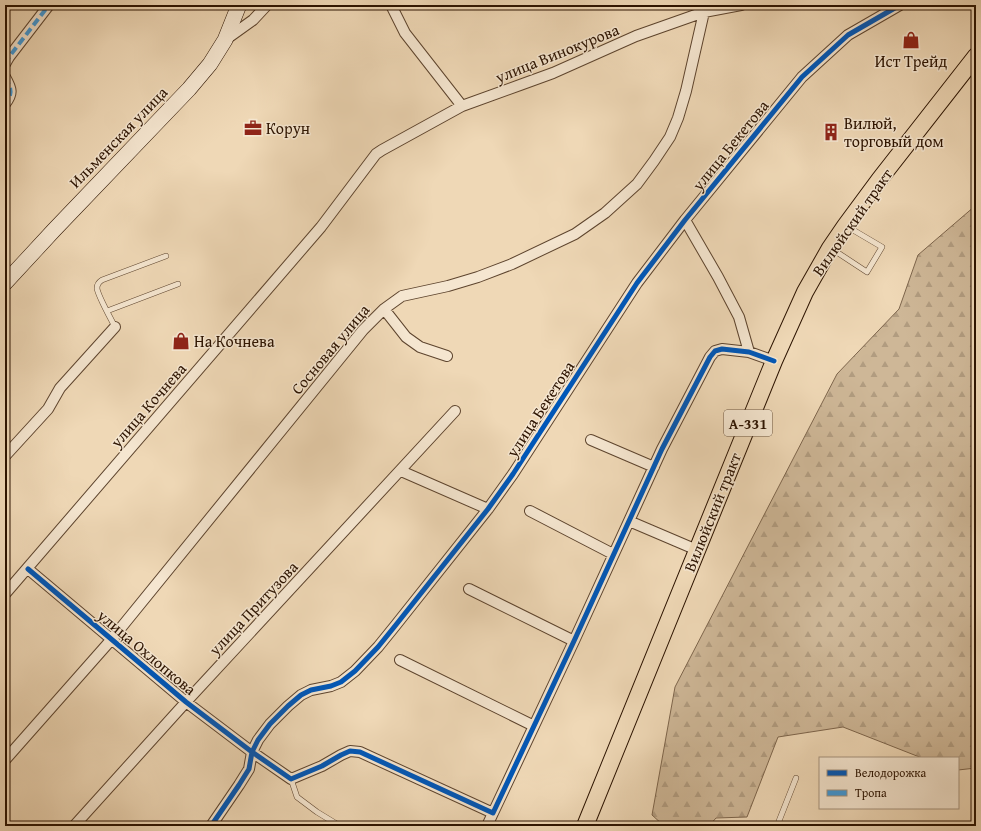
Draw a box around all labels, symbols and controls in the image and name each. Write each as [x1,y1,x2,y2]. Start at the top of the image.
street label: улица Винокурова [491,17,623,89]
shop icon: Ист Трейд [901,30,921,50]
place label: Ист Трейд [875,49,948,73]
street label: Ильменская улица [63,80,173,193]
street label: улица Бекетова [685,94,774,196]
place label: Вилюй, торговый дом [844,111,944,153]
place label: Корун [266,116,310,140]
office icon: Корун [243,118,263,138]
building icon: Вилюй, торговый дом [821,122,841,142]
street label: Вилюйский тракт [806,163,898,281]
street label: Сосновая улица [285,298,375,399]
place label: На Кочнева [194,329,275,353]
shop icon: На Кочнева [171,331,191,351]
street label: улица Бекетова [499,356,580,463]
street label: улица Кочнева [104,357,192,453]
road number: А-331 [724,410,772,436]
street label: Вилюйский тракт [677,449,747,575]
street label: улица Притузова [202,555,303,661]
street label: улица Охлопкова [92,603,202,701]
legend [819,757,959,809]
text: Велодорожка [855,764,926,781]
text: Тропа [855,784,887,801]

